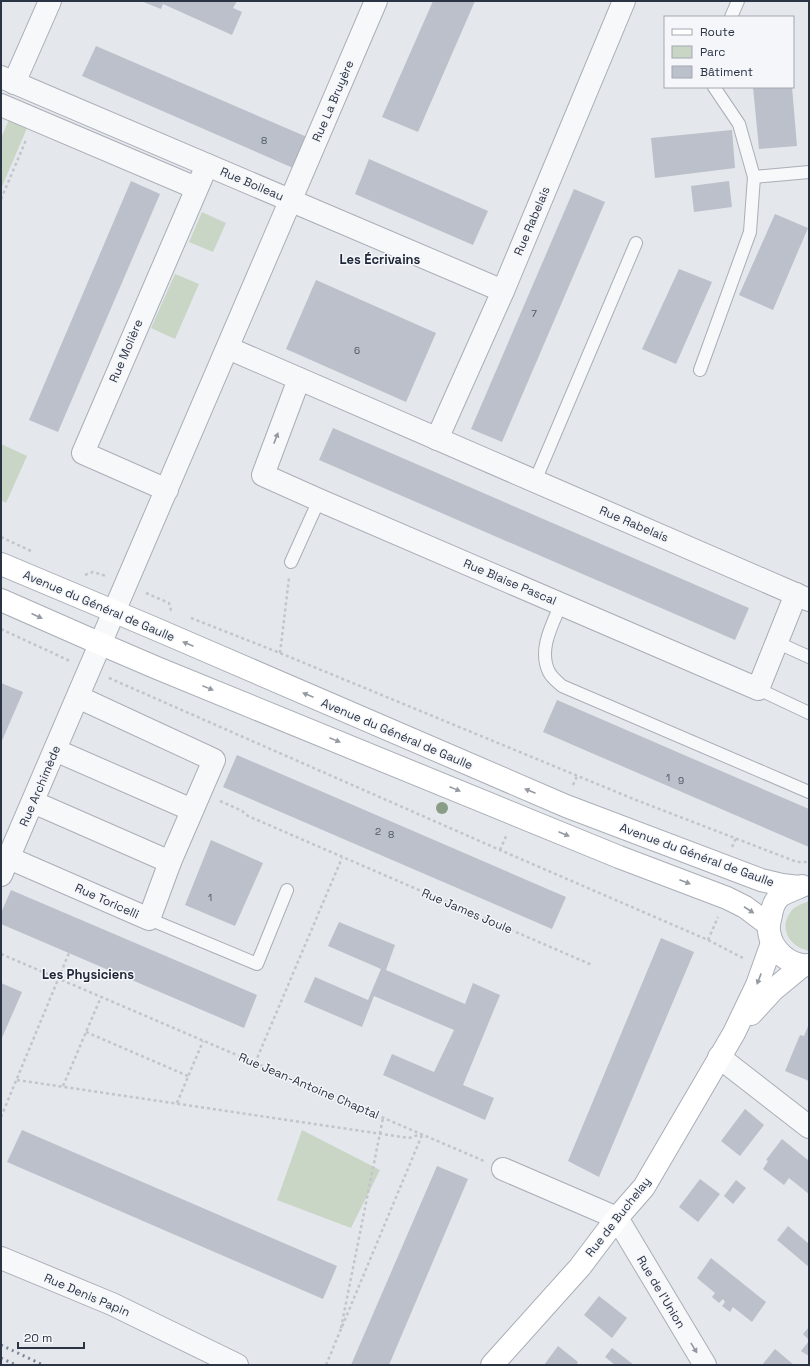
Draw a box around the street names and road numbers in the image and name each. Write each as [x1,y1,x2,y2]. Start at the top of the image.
street label: Rue La Bruyère [309,58,357,144]
street label: Rue Boileau [218,163,286,205]
street label: Rue Rabelais [510,184,554,258]
street label: Rue Molière [105,317,147,385]
street label: Rue Rabelais [597,502,671,546]
street label: Rue Blaise Pascal [461,555,559,609]
street label: Avenue du Général de Gaulle [21,567,177,645]
street label: Avenue du Général de Gaulle [319,695,475,773]
street label: Rue Archimède [16,743,64,829]
street label: Avenue du Général de Gaulle [618,820,776,890]
street label: Rue Toricelli [72,880,142,922]
street label: Rue James Joule [419,885,515,937]
street label: Rue Jean-Antoine Chaptal [236,1049,382,1123]
street label: Rue de Buchelay [582,1174,654,1260]
street label: Rue de l'Union [633,1253,689,1331]
street label: Rue Denis Papin [42,1270,132,1320]

